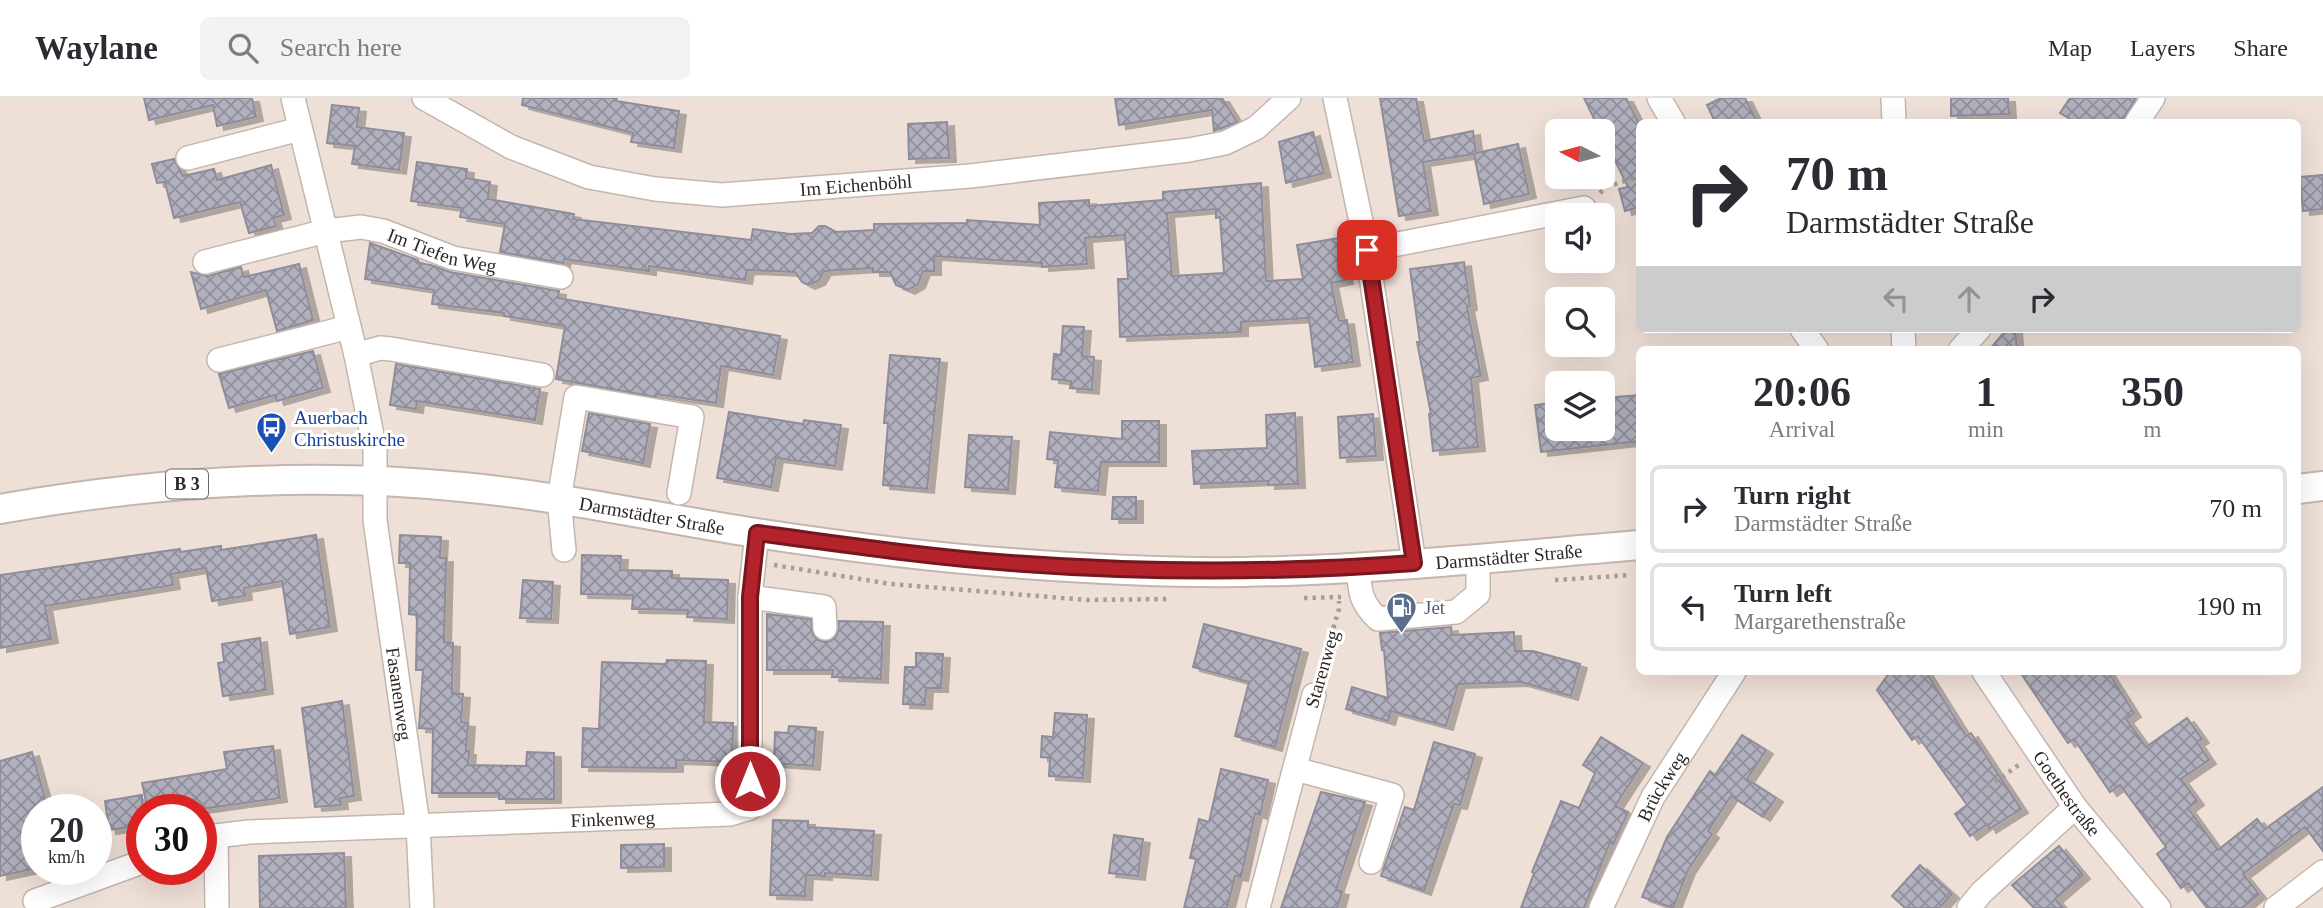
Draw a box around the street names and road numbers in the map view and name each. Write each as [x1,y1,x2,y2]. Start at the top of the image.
street label: Im Eichenböhl [799,170,913,200]
street label: Im Tiefen Weg [385,223,499,276]
road number: B 3 [166,470,208,498]
street label: Darmstädter Straße [578,492,726,538]
street label: Darmstädter Straße [1435,539,1583,573]
street label: Starenweg [1301,627,1343,710]
street label: Fasanenweg [383,646,417,742]
street label: Goethestraße [2029,746,2105,840]
street label: Brückweg [1633,747,1691,825]
street label: Finkenweg [570,806,656,830]

